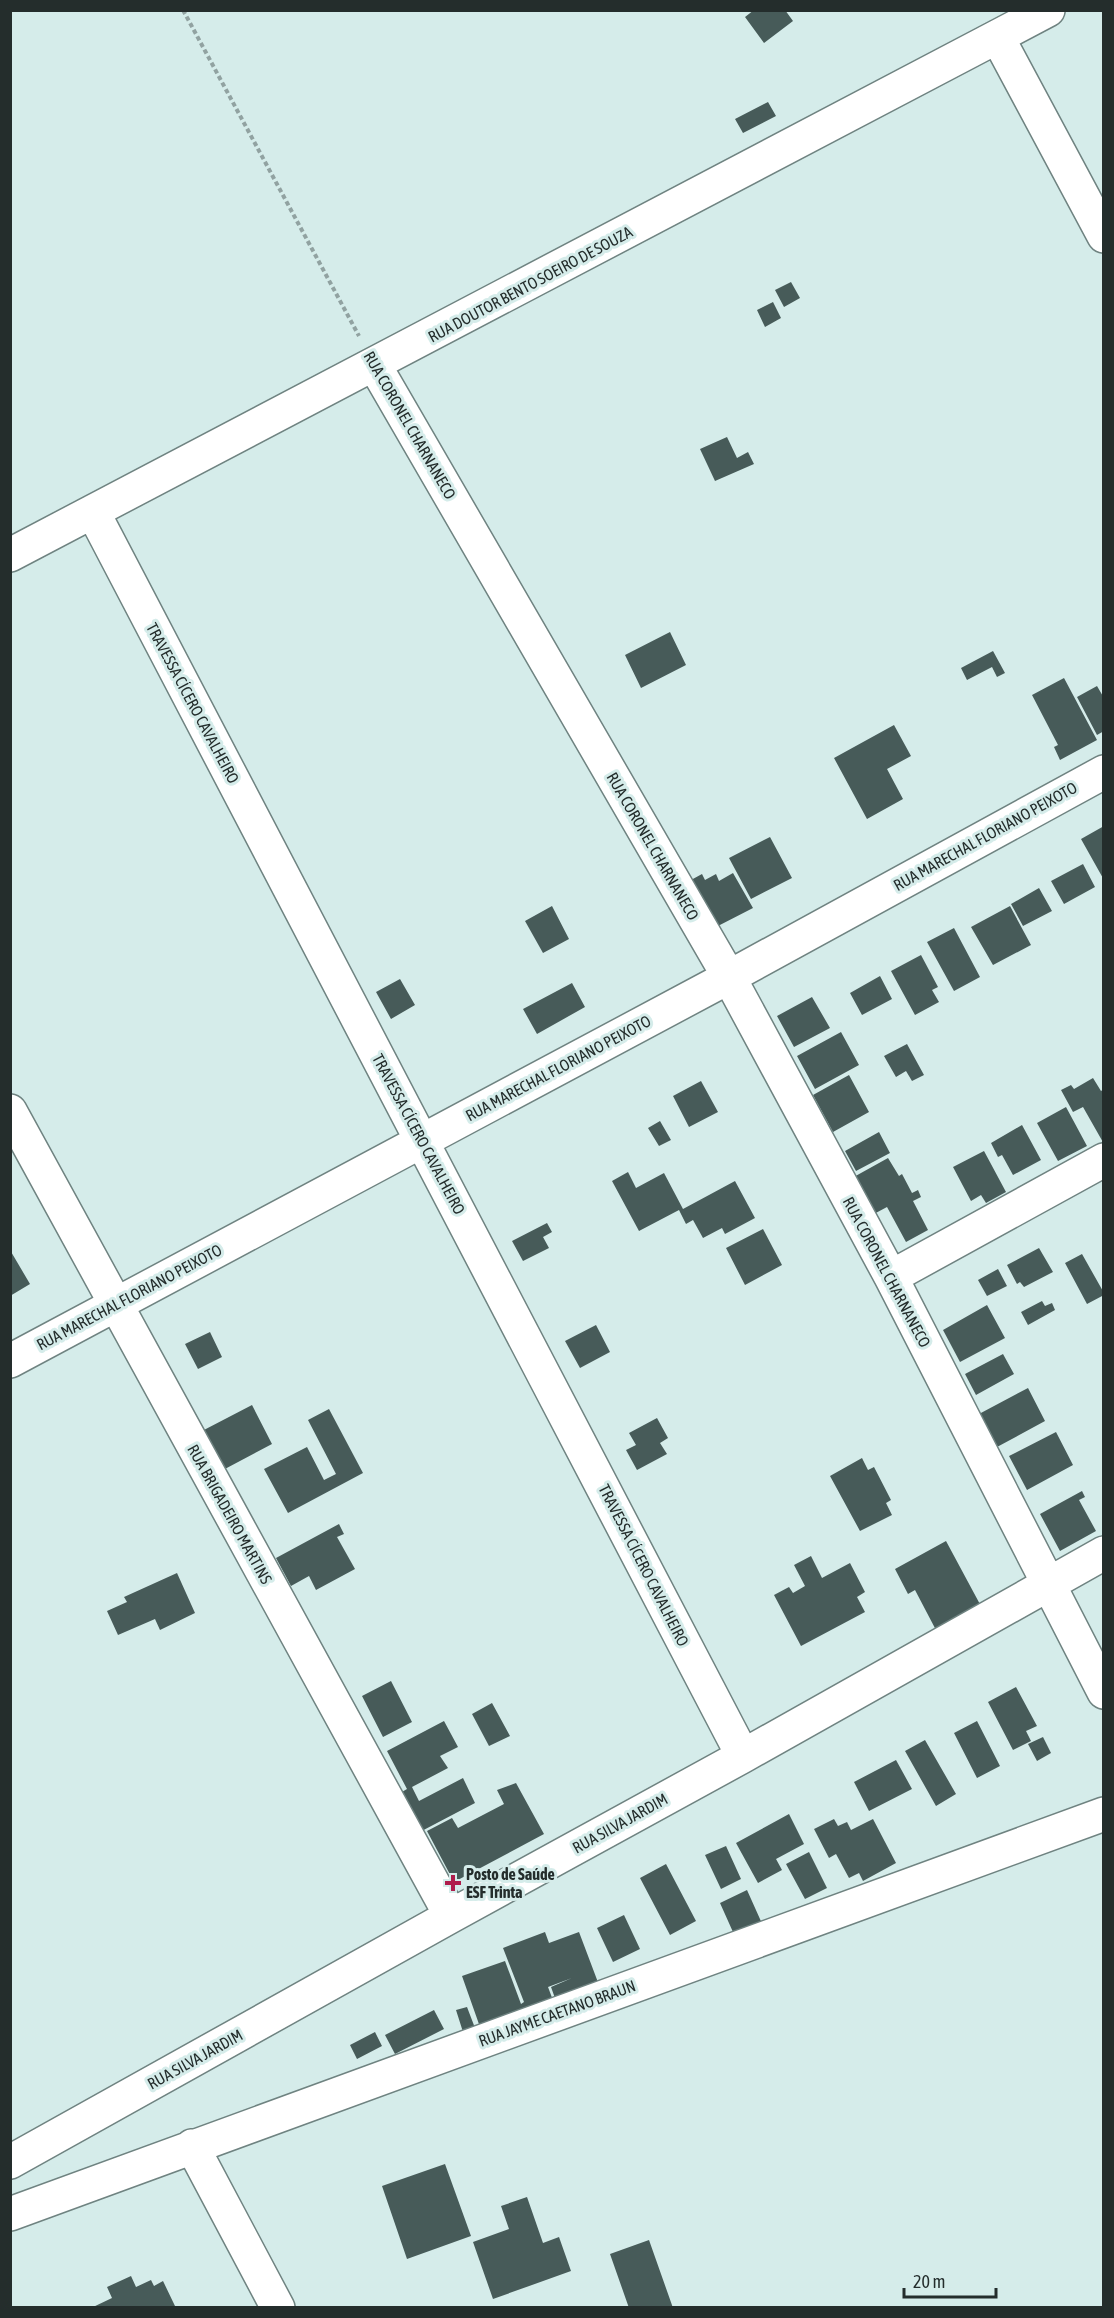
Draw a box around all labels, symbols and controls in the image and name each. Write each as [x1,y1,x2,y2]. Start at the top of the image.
street label: RUA DOUTOR BENTO SOEIRO DE SOUZA [425,222,635,346]
street label: RUA CORONEL CHARNANECO [360,348,460,502]
street label: TRAVESSA CÍCERO CAVALHEIRO [143,620,243,786]
street label: RUA CORONEL CHARNANECO [603,769,703,923]
street label: RUA MARECHAL FLORIANO PEIXOTO [890,778,1080,894]
street label: RUA MARECHAL FLORIANO PEIXOTO [462,1011,654,1125]
street label: TRAVESSA CÍCERO CAVALHEIRO [369,1051,469,1217]
street label: RUA CORONEL CHARNANECO [840,1194,934,1350]
street label: RUA MARECHAL FLORIANO PEIXOTO [33,1240,225,1354]
street label: RUA BRIGADEIRO MARTINS [184,1441,276,1587]
street label: TRAVESSA CÍCERO CAVALHEIRO [595,1481,693,1649]
street label: RUA SILVA JARDIM [569,1789,671,1857]
place label: Posto de Saúde ESF Trinta [466,1865,555,1901]
marker: Posto de Saúde ESF Trinta [444,1874,462,1892]
street label: RUA JAYME CAETANO BRAUN [476,1976,638,2050]
street label: RUA SILVA JARDIM [144,2025,246,2093]
scale bar [904,2261,996,2299]
text: 20 m [913,2271,945,2292]

